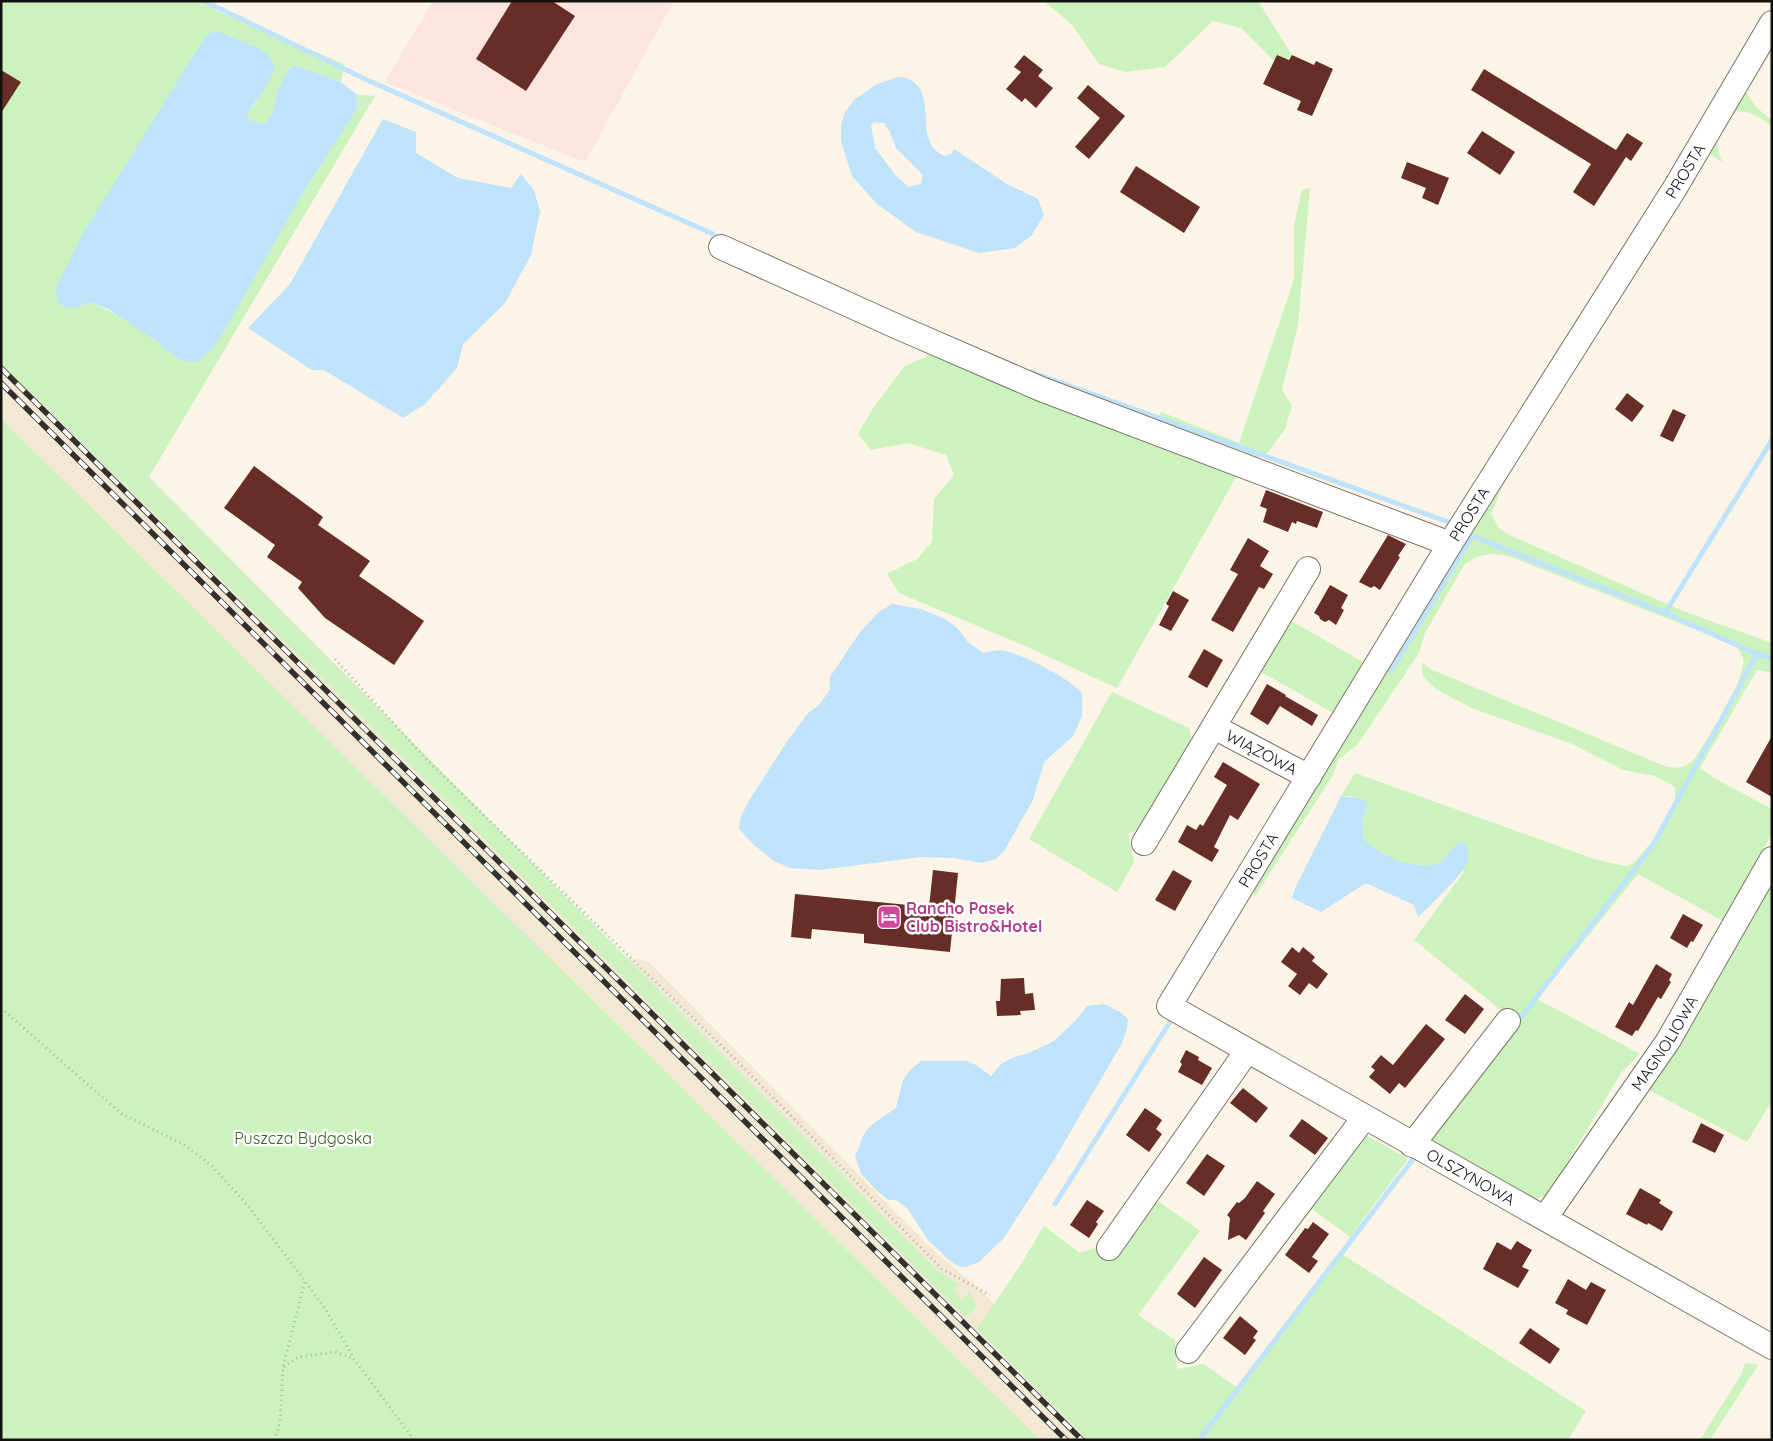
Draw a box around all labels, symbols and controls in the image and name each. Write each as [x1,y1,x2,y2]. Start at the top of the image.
street label: PROSTA [1661,140,1709,202]
street label: PROSTA [1444,483,1494,545]
street label: WIĄZOWA [1223,725,1301,779]
street label: PROSTA [1234,829,1282,891]
place label: Rancho Pasek Club Bistro&Hotel [906,898,1042,936]
hotel icon: Rancho Pasek Club Bistro&Hotel [876,904,902,930]
street label: MAGNOLIOWA [1627,992,1702,1094]
park label: Puszcza Bydgoska [234,1128,372,1148]
street label: OLSZYNOWA [1423,1144,1519,1210]

